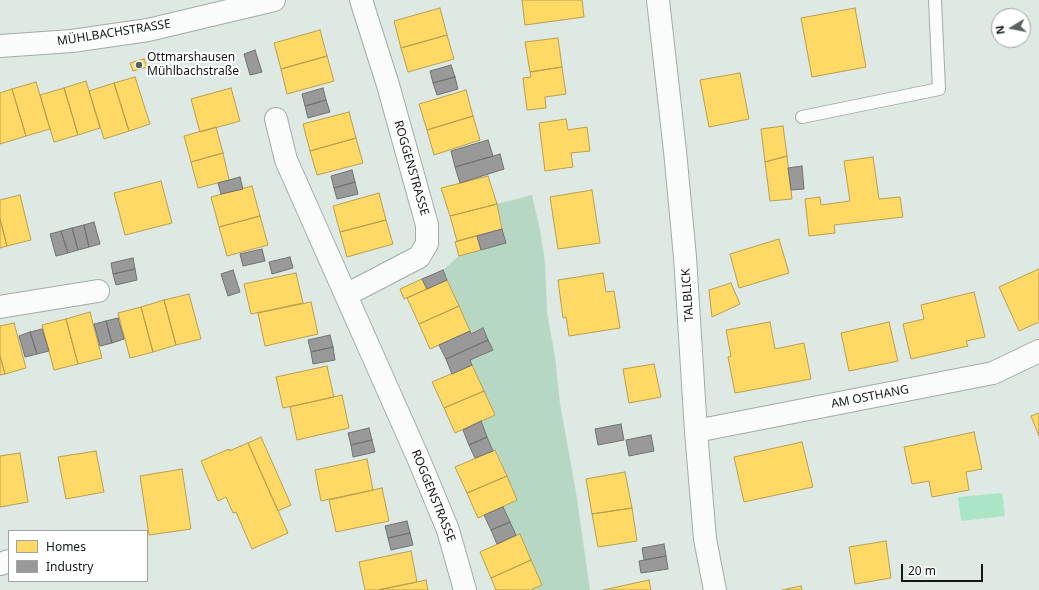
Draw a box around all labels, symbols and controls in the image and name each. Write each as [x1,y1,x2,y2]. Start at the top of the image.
north arrow [991,8,1031,48]
street label: MÜHLBACHSTRASSE [56,17,172,49]
text: N [992,24,1008,36]
place label: Ottmarshausen Mühlbachstraße [147,51,239,79]
marker: Ottmarshausen Mühlbachstraße [134,60,144,70]
street label: ROGGENSTRASSE [391,119,431,217]
street label: TALBLICK [679,268,697,322]
street label: AM OSTHANG [830,382,910,412]
street label: ROGGENSTRASSE [408,448,458,544]
legend [8,530,148,582]
text: Homes [46,538,86,555]
scale bar [903,556,985,582]
text: Industry [46,558,93,575]
text: 20 m [908,562,936,579]

